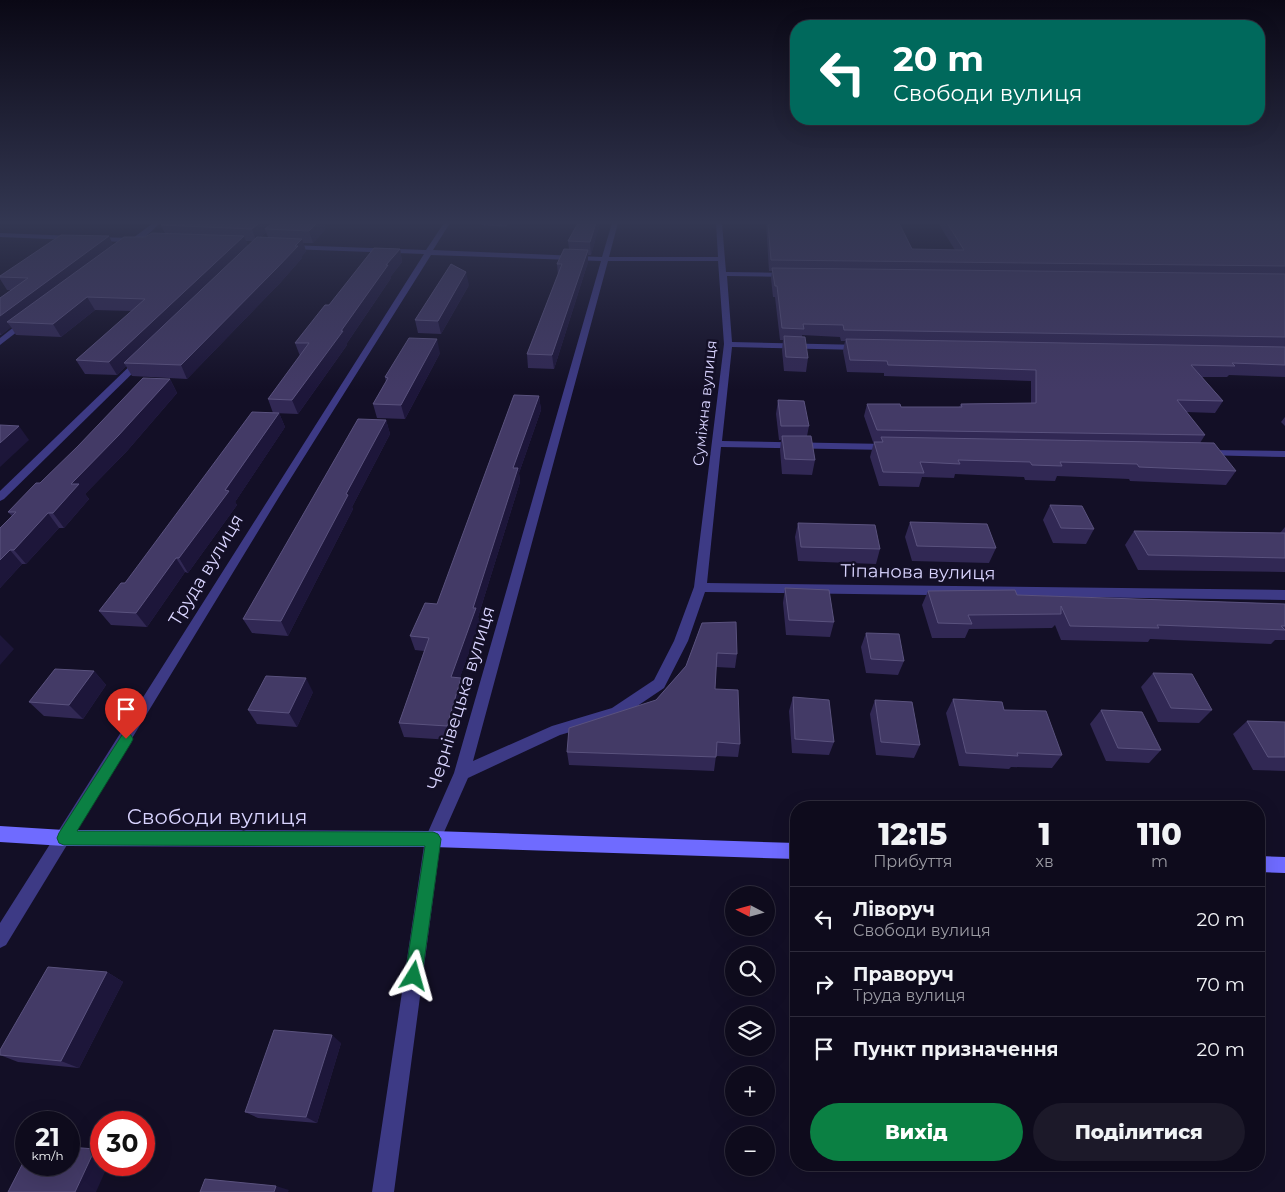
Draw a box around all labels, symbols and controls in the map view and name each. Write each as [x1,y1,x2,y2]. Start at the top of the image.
text: 20 m [893,37,984,80]
icon: left [810,40,875,105]
text: Свободи вулиця [893,80,1082,107]
street label: Суміжна вулиця [688,339,721,467]
street label: Труда вулиця [164,510,248,630]
street label: Тіпанова вулиця [840,560,996,584]
street label: Чернівецька вулиця [423,603,499,793]
pin [105,688,147,739]
icon: arrive [112,695,140,723]
street label: Свободи вулиця [127,804,307,829]
text: 12:15 [878,816,947,853]
text: 1 [1039,816,1051,853]
text: 110 [1137,816,1182,853]
text: Прибуття [873,852,952,871]
text: хв [1036,852,1054,871]
text: m [1151,852,1168,871]
north arrow [725,886,775,936]
map controls [725,886,775,1176]
text: Ліворуч [853,898,935,921]
icon: left [810,905,838,933]
text: 20 m [1197,908,1245,931]
text: Свободи вулиця [853,921,991,940]
button: search [725,946,775,996]
position arrow [387,949,439,1001]
text: Праворуч [853,963,954,986]
icon: right [810,970,838,998]
text: 70 m [1196,973,1245,996]
text: Труда вулиця [853,986,965,1005]
button: layers [725,1006,775,1056]
icon: arrive [810,1035,838,1063]
text: Пункт призначення [853,1038,1059,1061]
text: 20 m [1197,1038,1245,1061]
button: + [725,1066,775,1116]
button: Вихід [810,1103,1023,1161]
button: Поділитися [1033,1103,1245,1161]
speed limit sign: 30 [90,1111,155,1176]
text: 21 [35,1122,60,1152]
button: − [725,1126,775,1176]
text: km/h [31,1148,64,1163]

